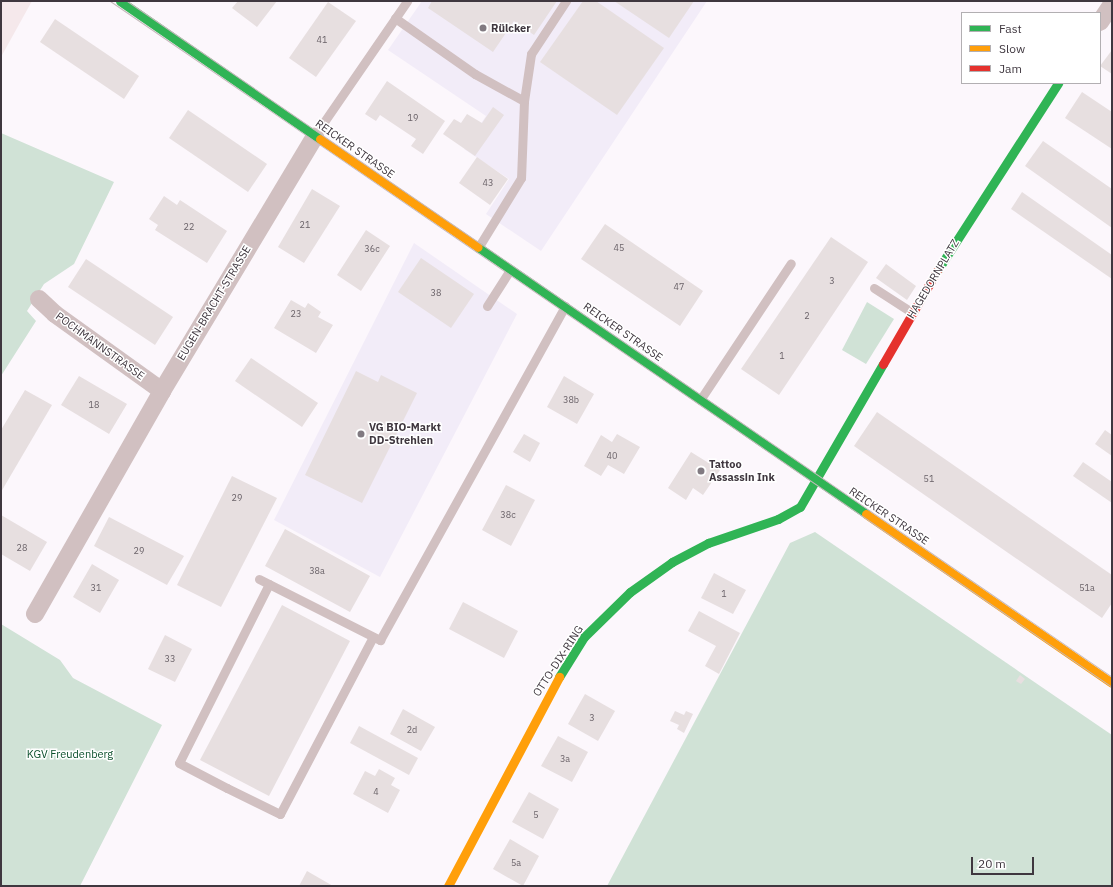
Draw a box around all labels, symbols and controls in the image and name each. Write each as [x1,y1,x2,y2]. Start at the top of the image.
legend [961,12,1101,84]
place label: Rülcker [491,21,531,35]
text: Fast [999,21,1022,36]
marker: Rülcker [478,23,488,33]
house number: 41 [317,35,327,45]
text: Slow [999,41,1025,56]
text: Jam [999,61,1022,76]
house number: 19 [408,113,418,123]
street label: REICKER STRASSE [313,117,397,181]
house number: 43 [483,178,493,188]
house number: 21 [300,220,310,230]
house number: 22 [184,222,194,232]
street label: HAGEDORNPLATZ [904,237,962,321]
street label: EUGEN-BRACHT-STRASSE [174,243,254,363]
house number: 45 [614,243,624,253]
house number: 36c [364,244,380,254]
house number: 3 [829,276,835,286]
house number: 47 [674,282,684,292]
house number: 38 [431,288,441,298]
street label: REICKER STRASSE [581,300,665,364]
street label: POCHMANNSTRASSE [53,309,147,383]
house number: 23 [291,309,301,319]
house number: 2 [804,311,810,321]
house number: 1 [779,351,785,361]
house number: 38b [563,395,579,405]
house number: 18 [89,400,99,410]
place label: VG BIO-Markt DD-Strehlen [369,421,441,447]
marker: VG BIO-Markt DD-Strehlen [356,429,366,439]
house number: 40 [607,451,617,461]
place label: Tattoo Assassin Ink [709,458,775,484]
marker: Tattoo Assassin Ink [696,466,706,476]
house number: 51 [924,474,934,484]
street label: REICKER STRASSE [847,484,931,548]
house number: 29 [232,493,242,503]
house number: 38c [500,510,516,520]
house number: 28 [17,543,27,553]
house number: 29 [134,546,144,556]
house number: 38a [309,566,325,576]
house number: 31 [91,583,101,593]
house number: 51a [1079,583,1095,593]
house number: 1 [721,589,727,599]
street label: OTTO-DIX-RING [530,623,586,699]
house number: 33 [165,654,175,664]
house number: 3 [589,713,595,723]
house number: 2d [407,725,417,735]
park label: KGV Freudenberg [27,747,113,761]
house number: 3a [560,754,570,764]
house number: 4 [373,787,379,797]
house number: 5 [533,810,539,820]
scale bar [973,849,1036,875]
text: 20 m [978,856,1006,871]
house number: 5a [511,858,521,868]

